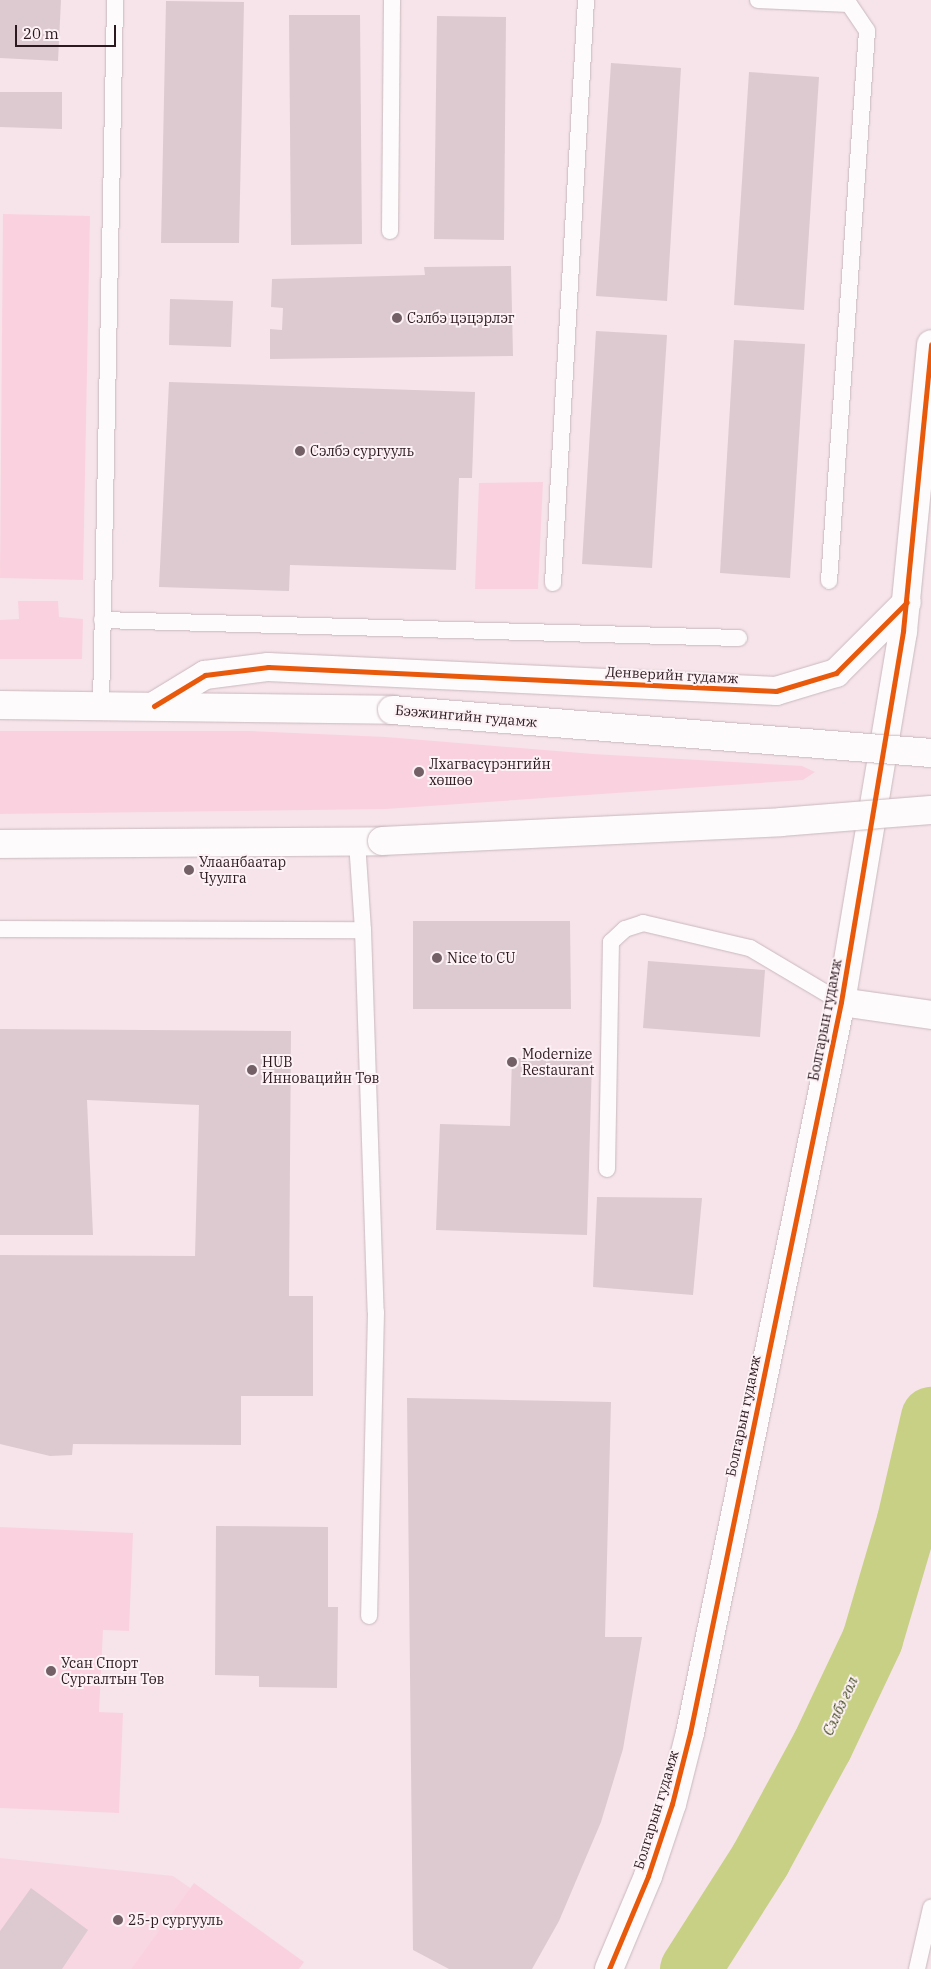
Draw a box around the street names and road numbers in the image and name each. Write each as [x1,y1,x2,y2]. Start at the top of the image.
street label: Денверийн гудамж [605,663,739,687]
street label: Бээжингийн гудамж [394,701,538,731]
street label: Болгарын гудамж [805,958,845,1082]
street label: Болгарын гудамж [722,1354,764,1478]
street label: Болгарын гудамж [630,1748,682,1872]

